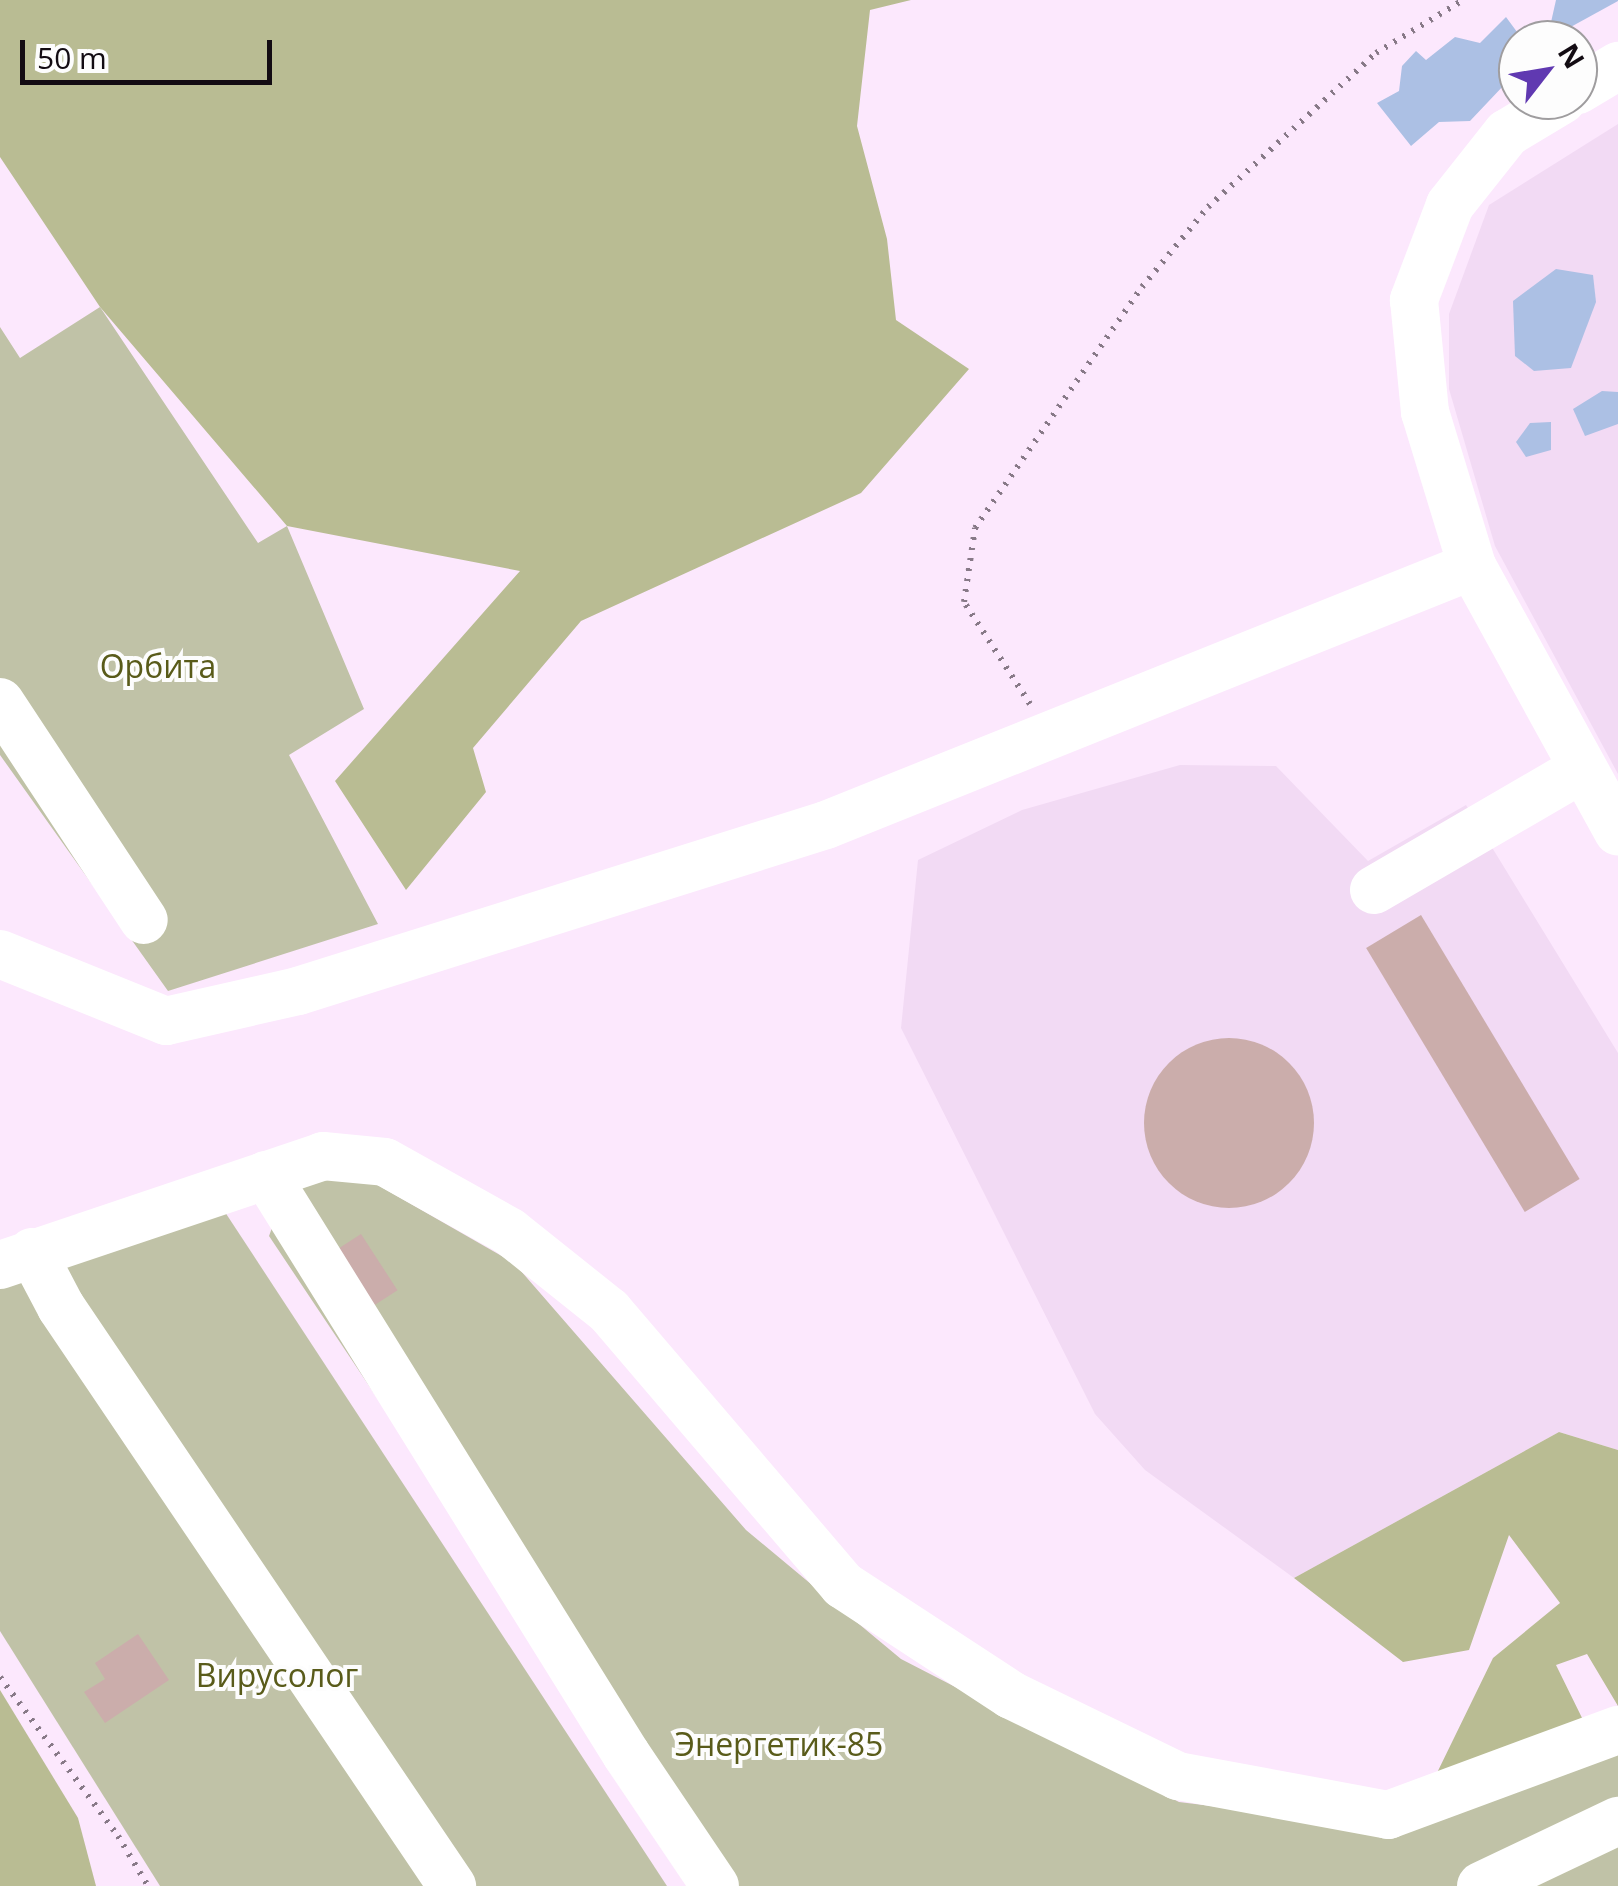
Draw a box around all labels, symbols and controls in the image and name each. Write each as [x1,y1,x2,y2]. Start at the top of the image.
scale bar [25,20,278,82]
north arrow [1498,20,1598,120]
text: N [1550,36,1594,75]
text: 50 m [37,37,107,78]
park label: Орбита [100,647,216,685]
park label: Вирусолог [196,1656,358,1694]
park label: Энергетик-85 [675,1725,883,1763]

